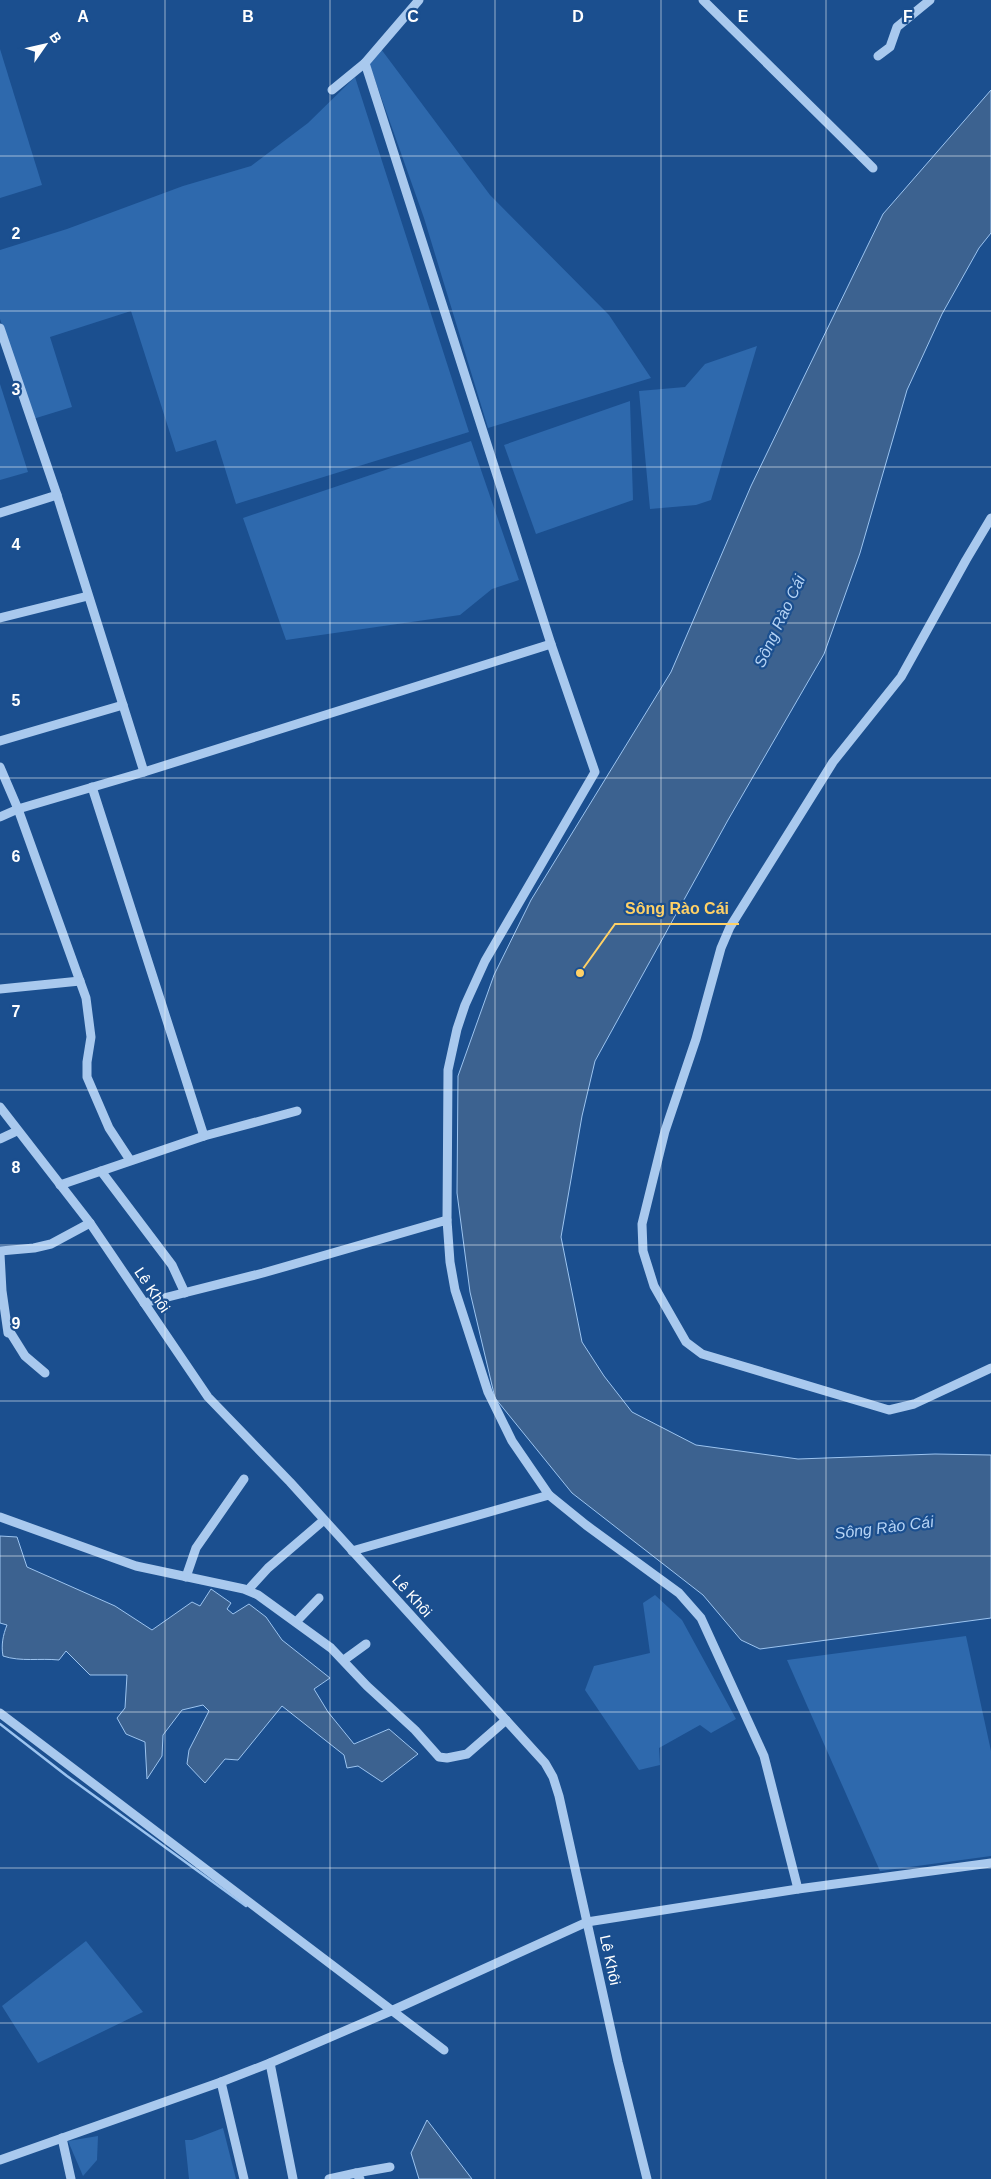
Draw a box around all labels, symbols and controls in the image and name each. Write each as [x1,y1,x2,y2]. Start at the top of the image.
text: A [77,8,89,25]
text: B [242,8,254,25]
text: C [407,8,419,25]
text: D [572,8,584,25]
text: E [738,8,749,25]
text: F [903,8,913,25]
north arrow [20,20,70,70]
text: B [46,29,65,46]
text: 2 [12,225,21,242]
text: 3 [12,381,21,398]
text: 4 [12,536,21,553]
water label: Sông Rào Cái [751,572,808,670]
text: 5 [12,692,21,709]
text: 6 [12,848,21,865]
callout: Sông Rào Cái [615,893,739,924]
text: Sông Rào Cái [625,900,729,917]
text: 7 [12,1003,21,1020]
text: 8 [12,1159,21,1176]
street label: Lê Khôi [131,1264,174,1316]
text: 9 [12,1315,21,1332]
water label: Sông Rào Cái [834,1513,935,1542]
street label: Lê Khôi [389,1571,436,1620]
street label: Lê Khôi [597,1933,624,1987]

